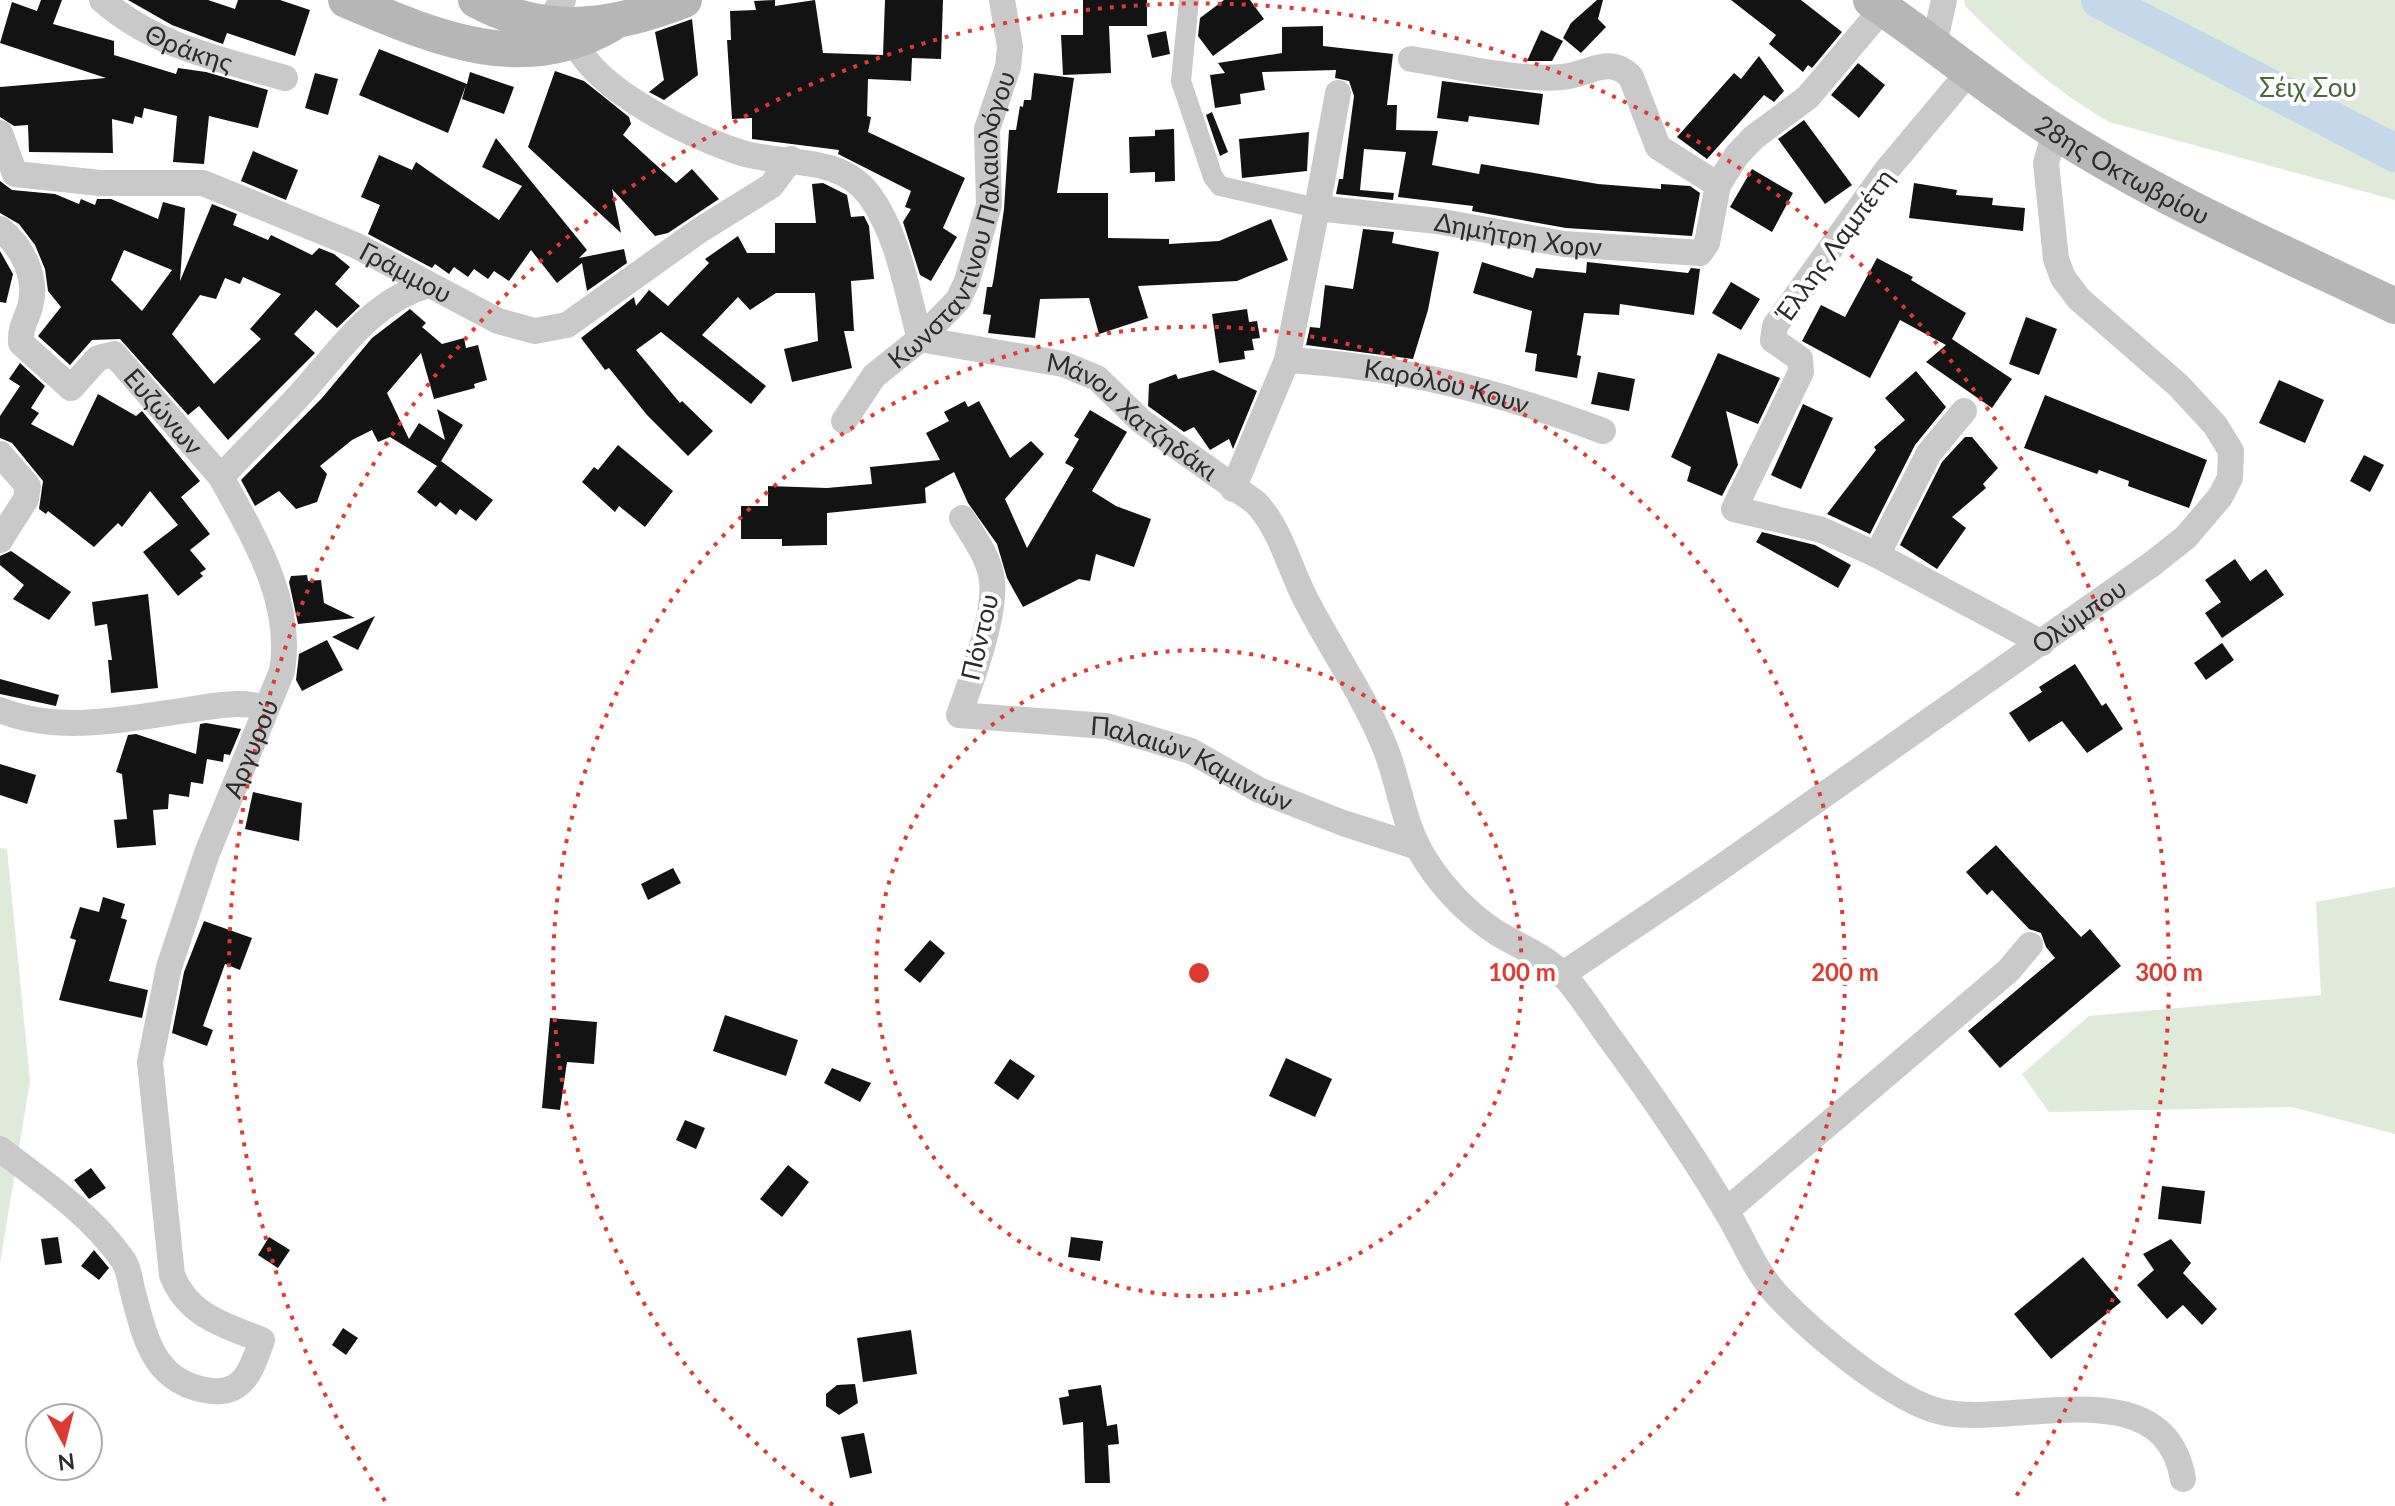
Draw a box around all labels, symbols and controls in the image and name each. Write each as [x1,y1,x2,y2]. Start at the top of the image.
street label: Θράκης [140,17,236,78]
street label: Κωνσταντίνου Παλαιολόγου [881,67,1022,375]
park label: Σέιχ Σου [2259,71,2357,103]
street label: 28ης Οκτωβρίου [2030,108,2215,231]
street label: Έλλης Λαμπέτη [1768,162,1900,328]
street label: Δημήτρη Χορν [1432,205,1603,262]
street label: Γράμμου [354,235,458,310]
street label: Μάνου Χατζηδάκι [1044,345,1225,487]
street label: Καρόλου Κουν [1362,352,1533,420]
street label: Ευζώνων [118,361,210,461]
street label: Ολύμπου [2025,571,2132,660]
street label: Πόντου [954,591,1004,683]
street label: Αργυρού [216,694,285,802]
street label: Παλαιών Καμινιών [1089,709,1298,818]
text: 100 m [1488,957,1556,986]
text: 200 m [1811,957,1879,986]
text: 300 m [2135,957,2203,986]
centre of rings [1185,959,1213,987]
north arrow [24,1402,104,1482]
text: N [56,1448,77,1477]

